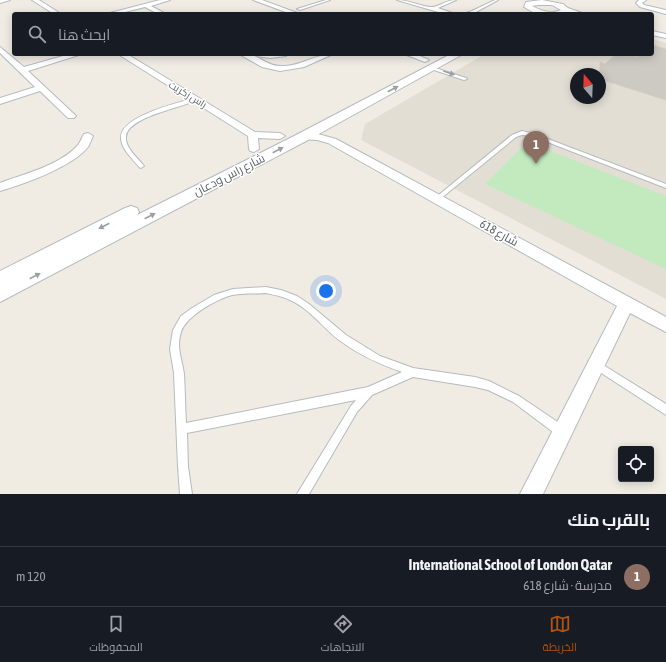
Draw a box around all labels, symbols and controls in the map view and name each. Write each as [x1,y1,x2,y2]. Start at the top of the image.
search box [12,12,654,56]
icon: search [26,23,48,45]
text: ابحث هنا [58,26,110,43]
north arrow [570,68,606,104]
one-way arrow [443,71,455,77]
street label: راس زكريت [166,79,209,111]
one-way arrow [387,86,398,92]
pin: 1 [523,131,549,164]
one-way arrow [272,147,284,153]
street label: شارع راس ودعان [191,151,268,200]
one-way arrow [144,213,156,220]
street label: شارع 618 [477,217,521,250]
one-way arrow [98,223,110,229]
one-way arrow [29,273,40,279]
your location [316,281,336,301]
map controls [618,446,654,482]
button: locate [618,446,654,482]
text: بالقرب منك [567,510,650,530]
text: International School of London Qatar [409,556,612,573]
text: 120 m [16,569,46,584]
text: 1 [634,569,640,584]
text: مدرسة · شارع 618 [523,578,612,593]
tab: المحفوظات [89,613,143,657]
tab: الاتجاهات [321,613,364,657]
tab: الخريطة [543,613,577,657]

